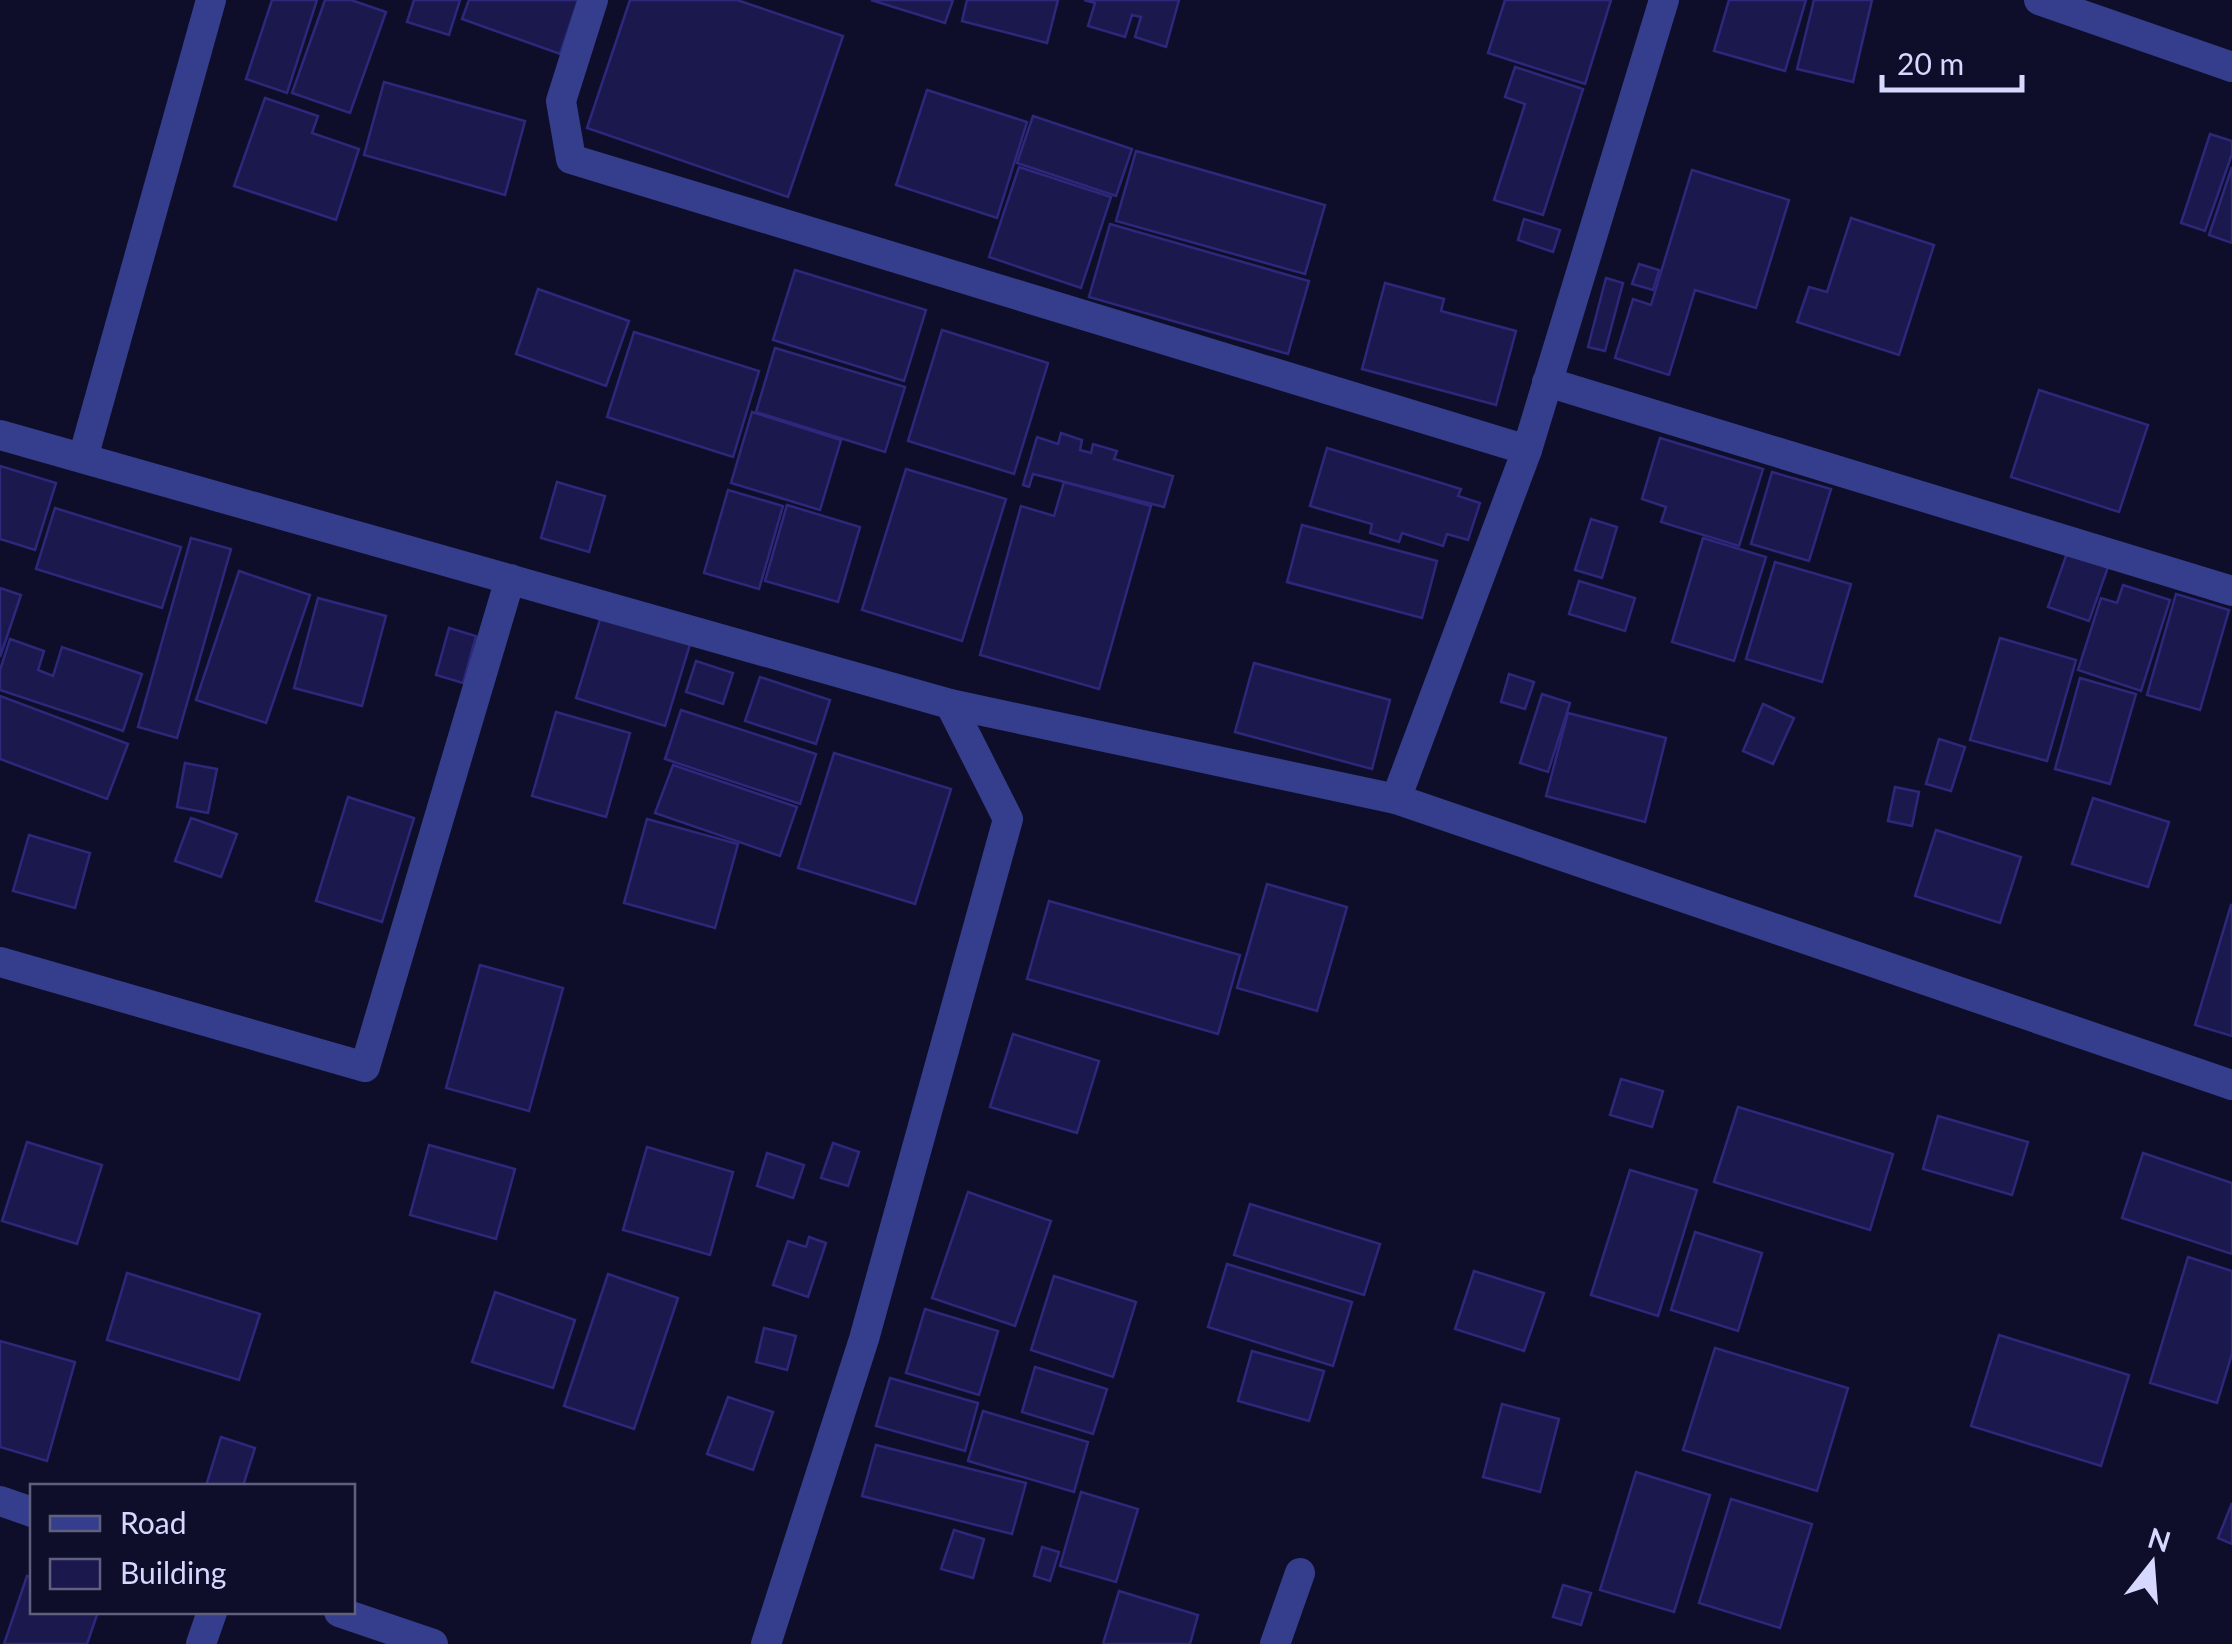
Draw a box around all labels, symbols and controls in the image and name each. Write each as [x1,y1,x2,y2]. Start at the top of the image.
scale bar [1882,30,2022,92]
text: 20 m [1897,45,1964,81]
legend [30,1484,355,1614]
text: Road [120,1504,187,1540]
north arrow [2102,1514,2202,1614]
text: N [2144,1520,2175,1559]
text: Building [120,1554,226,1590]

